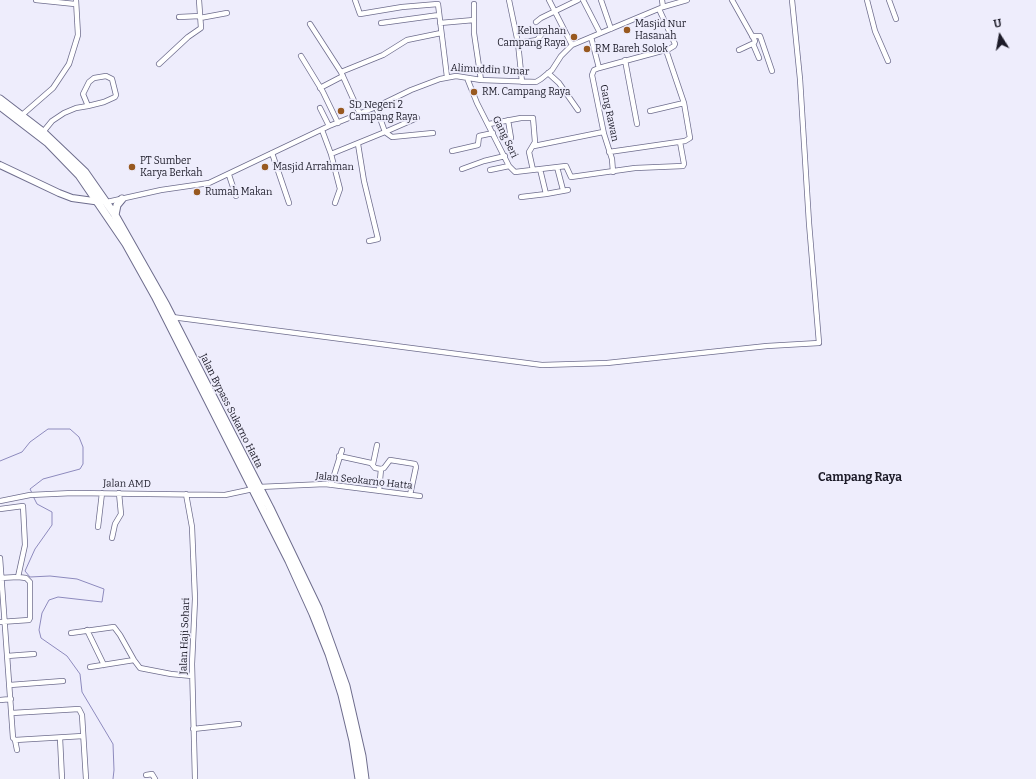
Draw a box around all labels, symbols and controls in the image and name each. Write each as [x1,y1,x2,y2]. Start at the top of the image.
north arrow [980,16,1020,56]
text: U [992,17,1003,31]
place label: Masjid Nur Hasanah [635,18,686,42]
place label: Kelurahan Campang Raya [497,25,566,48]
marker: Masjid Nur Hasanah [622,25,632,35]
marker: Kelurahan Campang Raya [569,32,579,42]
place label: RM Bareh Solok [595,43,668,55]
marker: RM Bareh Solok [582,44,592,54]
street label: Alimuddin Umar [450,62,530,78]
street label: Gang Rawan [597,83,621,143]
place label: RM. Campang Raya [482,86,570,98]
marker: RM. Campang Raya [469,87,479,97]
place label: SD Negeri 2 Campang Raya [349,99,418,122]
marker: SD Negeri 2 Campang Raya [336,106,346,116]
street label: Gang Seri [490,114,520,160]
place label: PT Sumber Karya Berkah [140,155,202,178]
place label: Masjid Arrahman [273,161,354,173]
marker: PT Sumber Karya Berkah [127,162,137,172]
marker: Masjid Arrahman [260,162,270,172]
place label: Rumah Makan [205,186,272,198]
marker: Rumah Makan [192,187,202,197]
street label: Jalan Bypass Sukarno Hatta [197,352,265,470]
street label: Jalan Seokarno Hatta [315,470,413,492]
district label: Campang Raya [818,471,902,485]
street label: Jalan AMD [103,478,151,490]
street label: Jalan Haji Sohari [178,597,192,675]

